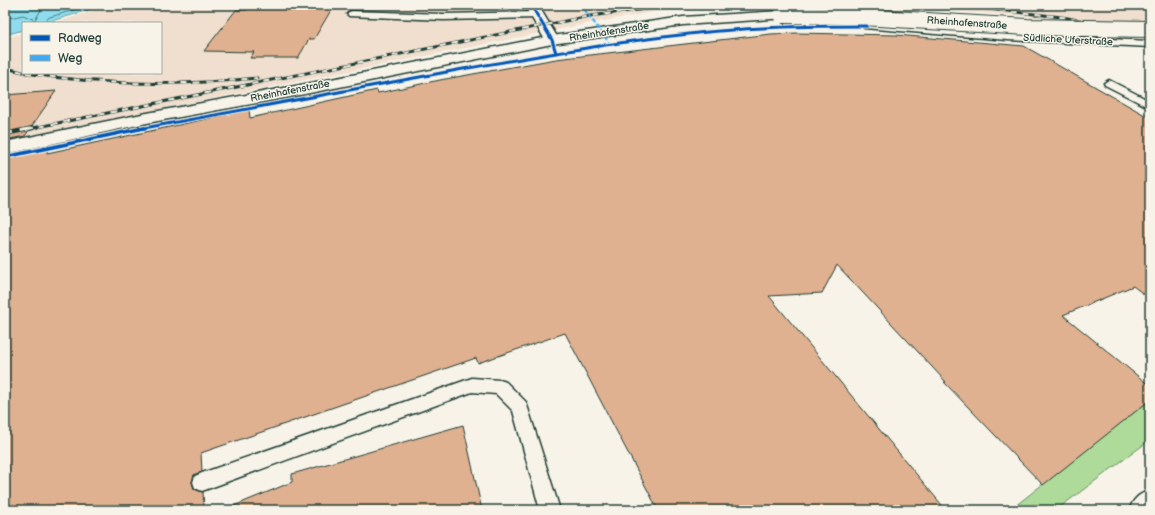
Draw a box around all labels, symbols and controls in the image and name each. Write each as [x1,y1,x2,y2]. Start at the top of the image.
street label: Rheinhafenstraße [926,14,1008,32]
street label: Rheinhafenstraße [568,20,650,44]
legend [22,22,162,74]
text: Radweg [58,31,102,46]
street label: Südliche Uferstraße [1023,32,1113,48]
text: Weg [58,51,82,66]
street label: Rheinhafenstraße [249,77,331,105]

